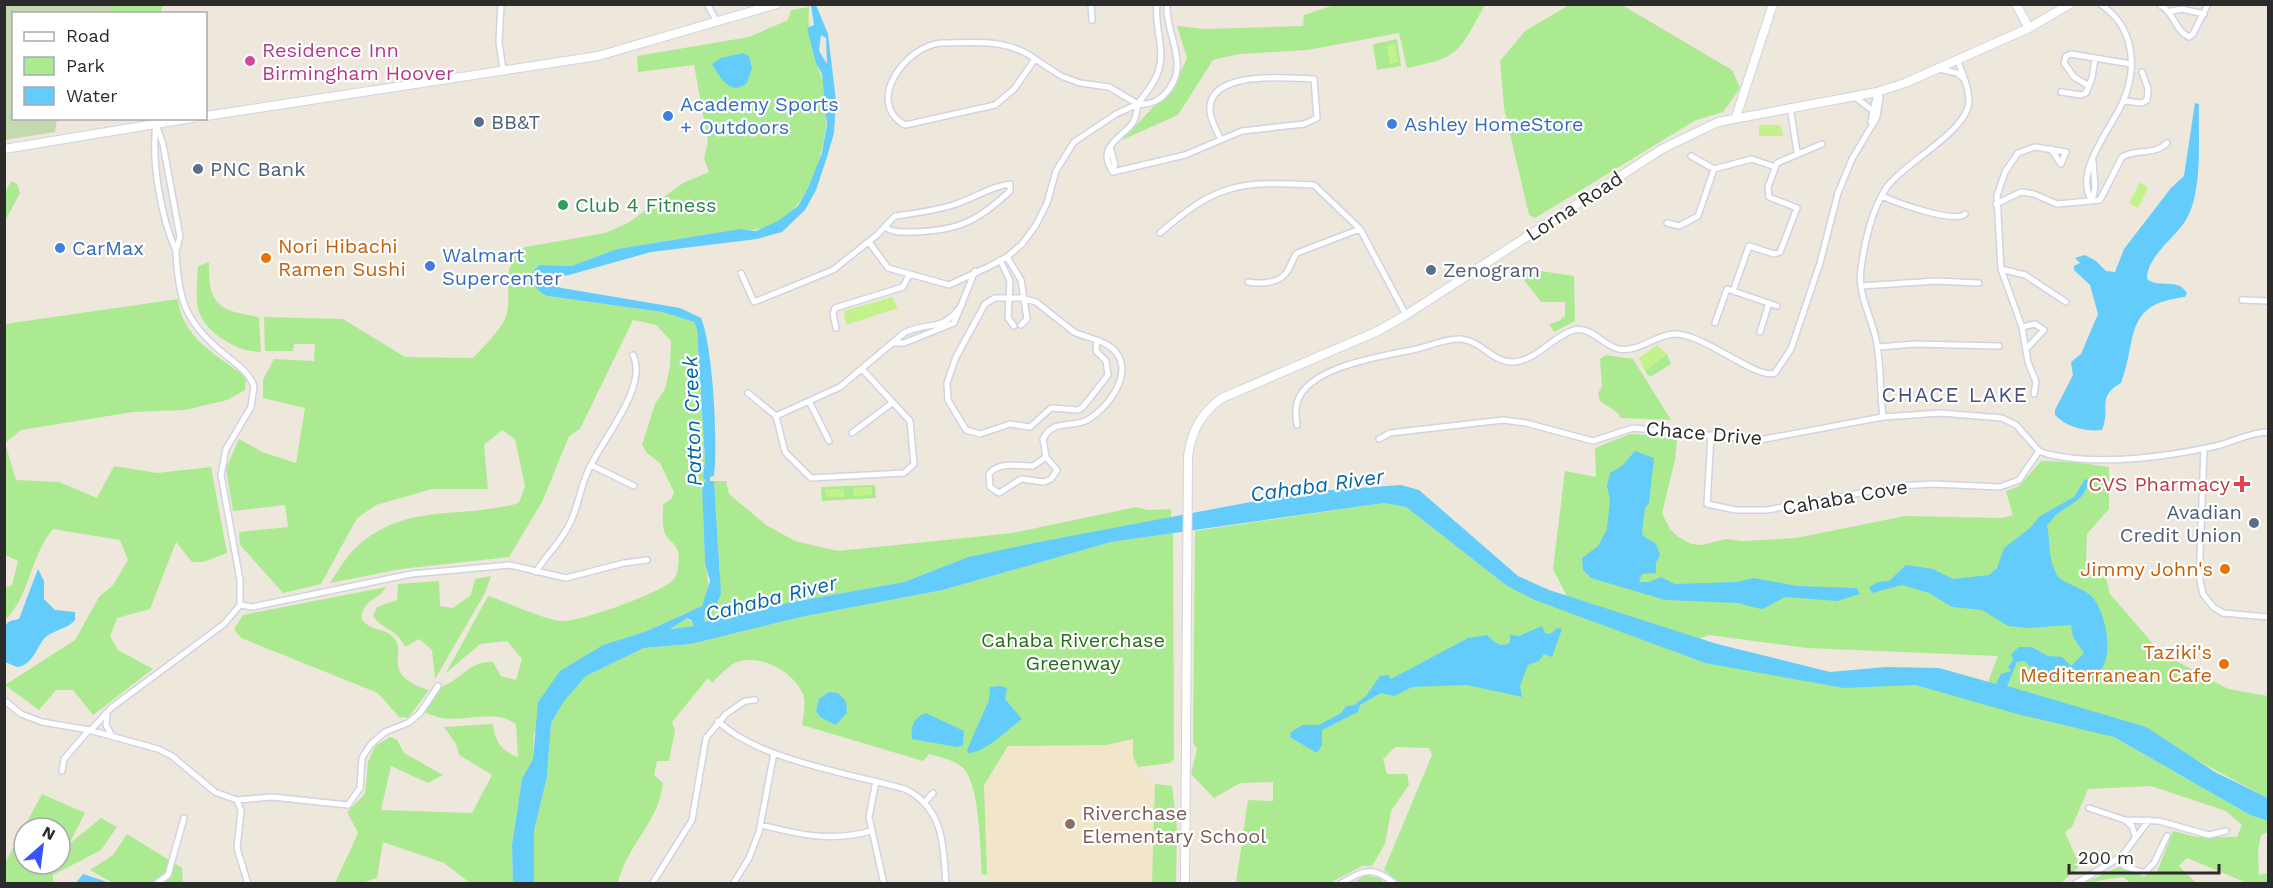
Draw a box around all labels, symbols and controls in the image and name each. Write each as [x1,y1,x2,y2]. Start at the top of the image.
legend [12,12,207,120]
text: Road [66,25,110,46]
place label: Residence Inn Birmingham Hoover [262,38,454,85]
marker: Residence Inn Birmingham Hoover [243,54,257,68]
text: Park [66,55,105,76]
text: Water [66,85,118,106]
place label: Academy Sports + Outdoors [680,92,839,139]
marker: Academy Sports + Outdoors [661,109,675,123]
place label: BB&T [491,110,540,134]
place label: Ashley HomeStore [1404,112,1583,136]
marker: BB&T [472,115,486,129]
marker: Ashley HomeStore [1385,117,1399,131]
place label: PNC Bank [210,157,306,181]
marker: PNC Bank [191,162,205,176]
street label: Lorna Road [1521,166,1627,246]
place label: Club 4 Fitness [575,193,716,217]
marker: Club 4 Fitness [556,198,570,212]
place label: Nori Hibachi Ramen Sushi [278,234,406,281]
place label: CarMax [72,236,144,260]
marker: CarMax [53,241,67,255]
place label: Walmart Supercenter [442,243,562,290]
marker: Nori Hibachi Ramen Sushi [259,251,273,265]
place label: Zenogram [1443,258,1540,282]
marker: Walmart Supercenter [423,259,437,273]
marker: Zenogram [1424,263,1438,277]
water label: Patton Creek [677,355,707,487]
district label: CHACE LAKE [1882,382,2028,407]
street label: Chace Drive [1645,416,1763,450]
water label: Cahaba River [1248,463,1386,507]
place label: CVS Pharmacy [2088,472,2231,496]
street label: Cahaba Cove [1781,474,1909,520]
marker: CVS Pharmacy [2235,477,2249,491]
place label: Avadian Credit Union [2120,500,2242,547]
marker: Avadian Credit Union [2247,516,2261,530]
place label: Jimmy John's [2080,557,2213,581]
marker: Jimmy John's [2218,562,2232,576]
water label: Cahaba River [702,569,840,626]
park label: Cahaba Riverchase Greenway [981,628,1165,675]
place label: Taziki's Mediterranean Cafe [2020,640,2212,687]
marker: Taziki's Mediterranean Cafe [2217,657,2231,671]
place label: Riverchase Elementary School [1082,801,1266,848]
north arrow [12,816,72,876]
marker: Riverchase Elementary School [1063,817,1077,831]
text: N [39,822,59,844]
scale bar [2069,837,2219,875]
text: 200 m [2078,847,2134,868]

